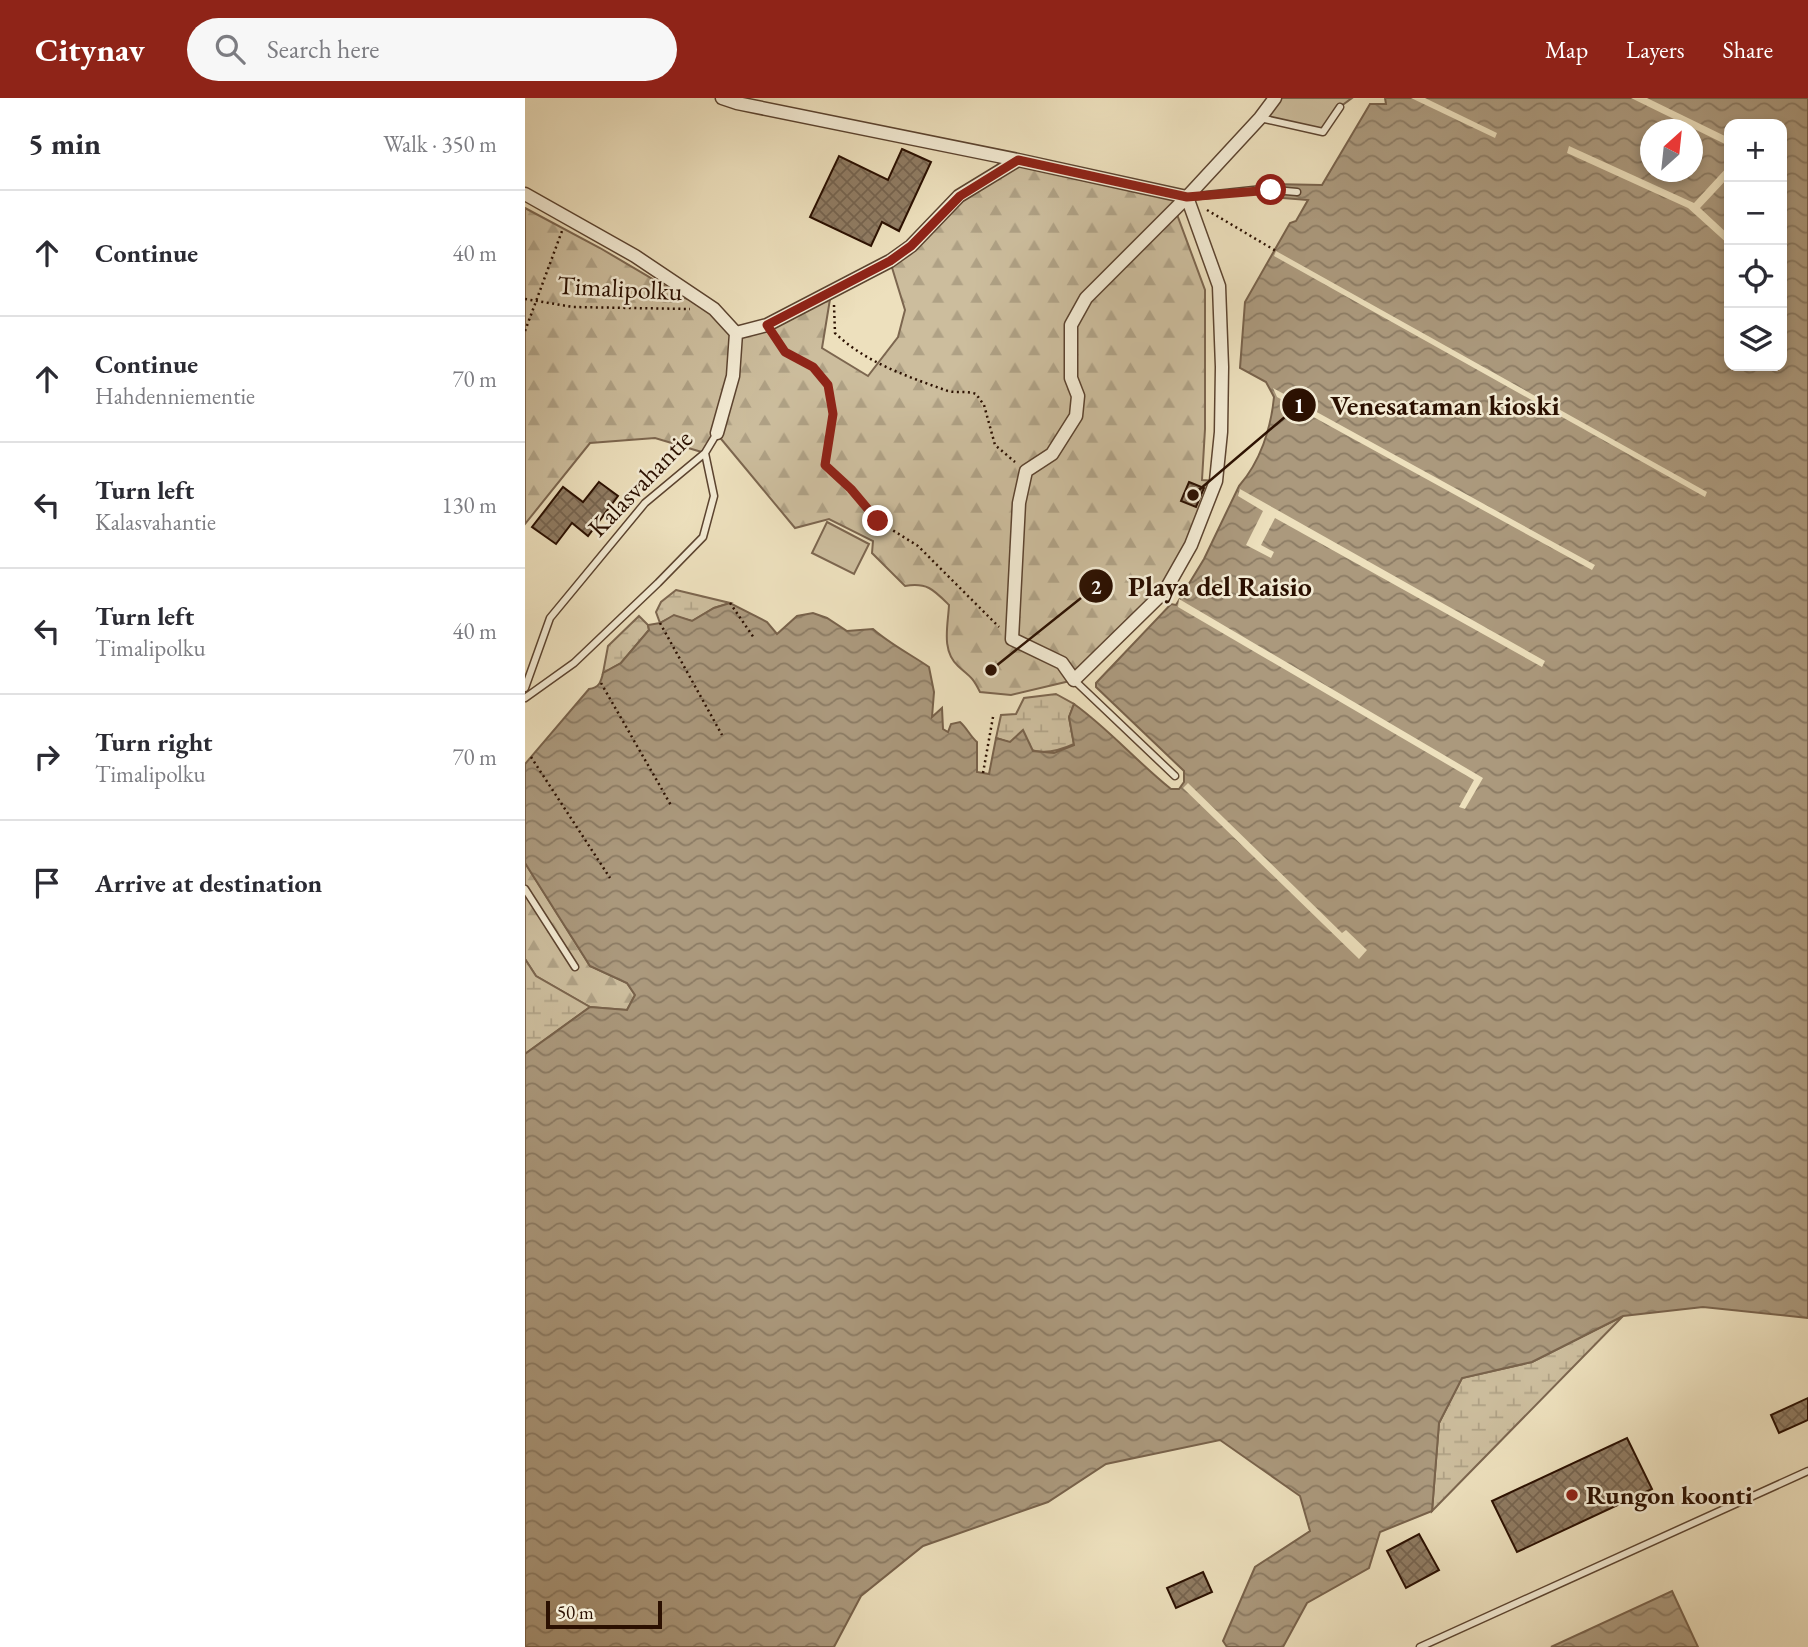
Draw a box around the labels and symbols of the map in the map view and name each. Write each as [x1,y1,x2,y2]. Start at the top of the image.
north arrow [1640,119,1703,182]
route start [1255,174,1286,205]
street label: Timalipolku [557,268,684,308]
callout: Venesataman kioski [1282,381,1574,430]
text: Venesataman kioski [1330,387,1560,423]
text: 1 [1293,392,1305,419]
street label: Kalasvahantie [580,422,700,544]
route end [862,505,893,536]
callout: Playa del Raisio [1079,562,1326,611]
text: Playa del Raisio [1128,568,1312,604]
text: 2 [1090,573,1102,600]
place label: Rungon koonti [1586,1478,1753,1512]
marker: Rungon koonti [1564,1487,1580,1503]
scale bar [546,1598,661,1630]

